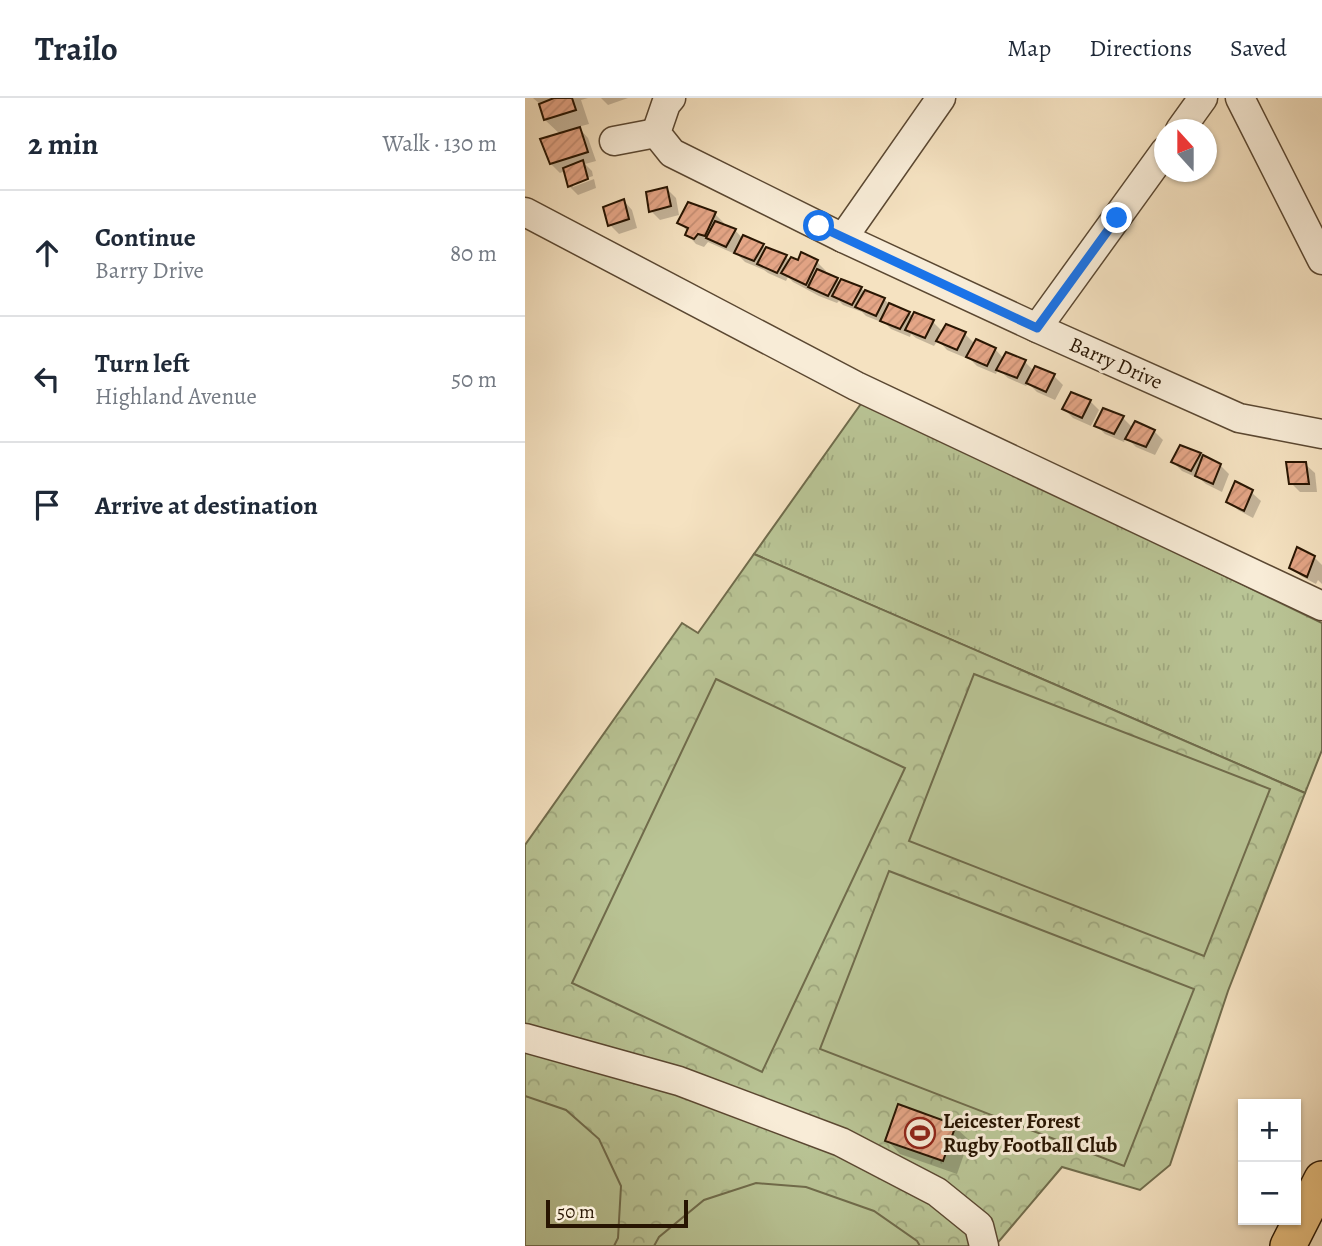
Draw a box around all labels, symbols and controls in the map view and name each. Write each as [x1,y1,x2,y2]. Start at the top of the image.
text: Trailo [35,26,118,71]
text: Map [1007,32,1051,64]
text: Directions [1089,32,1192,64]
text: Saved [1230,32,1287,64]
north arrow [1154,119,1217,182]
text: 2 min [28,124,98,164]
text: Walk · 130 m [383,128,497,159]
route end [1101,202,1132,233]
route start [803,210,834,241]
text: Continue [95,220,196,255]
icon: ahead [28,234,66,272]
text: 80 m [450,238,497,269]
text: Barry Drive [95,255,204,286]
street label: Barry Drive [1065,330,1167,396]
text: Turn left [95,346,190,381]
icon: left [28,360,66,398]
text: 50 m [451,364,497,395]
text: Highland Avenue [95,381,257,412]
icon: arrive [28,486,66,524]
text: Arrive at destination [95,488,318,523]
map controls [1238,1099,1301,1225]
button: + [1238,1099,1301,1162]
place label: Leicester Forest Rugby Football Club [943,1107,1118,1159]
sports icon: Leicester Forest Rugby Football Club [903,1116,937,1150]
button: − [1238,1162,1301,1225]
scale bar [546,1197,688,1229]
text: 50 m [557,1199,595,1225]

